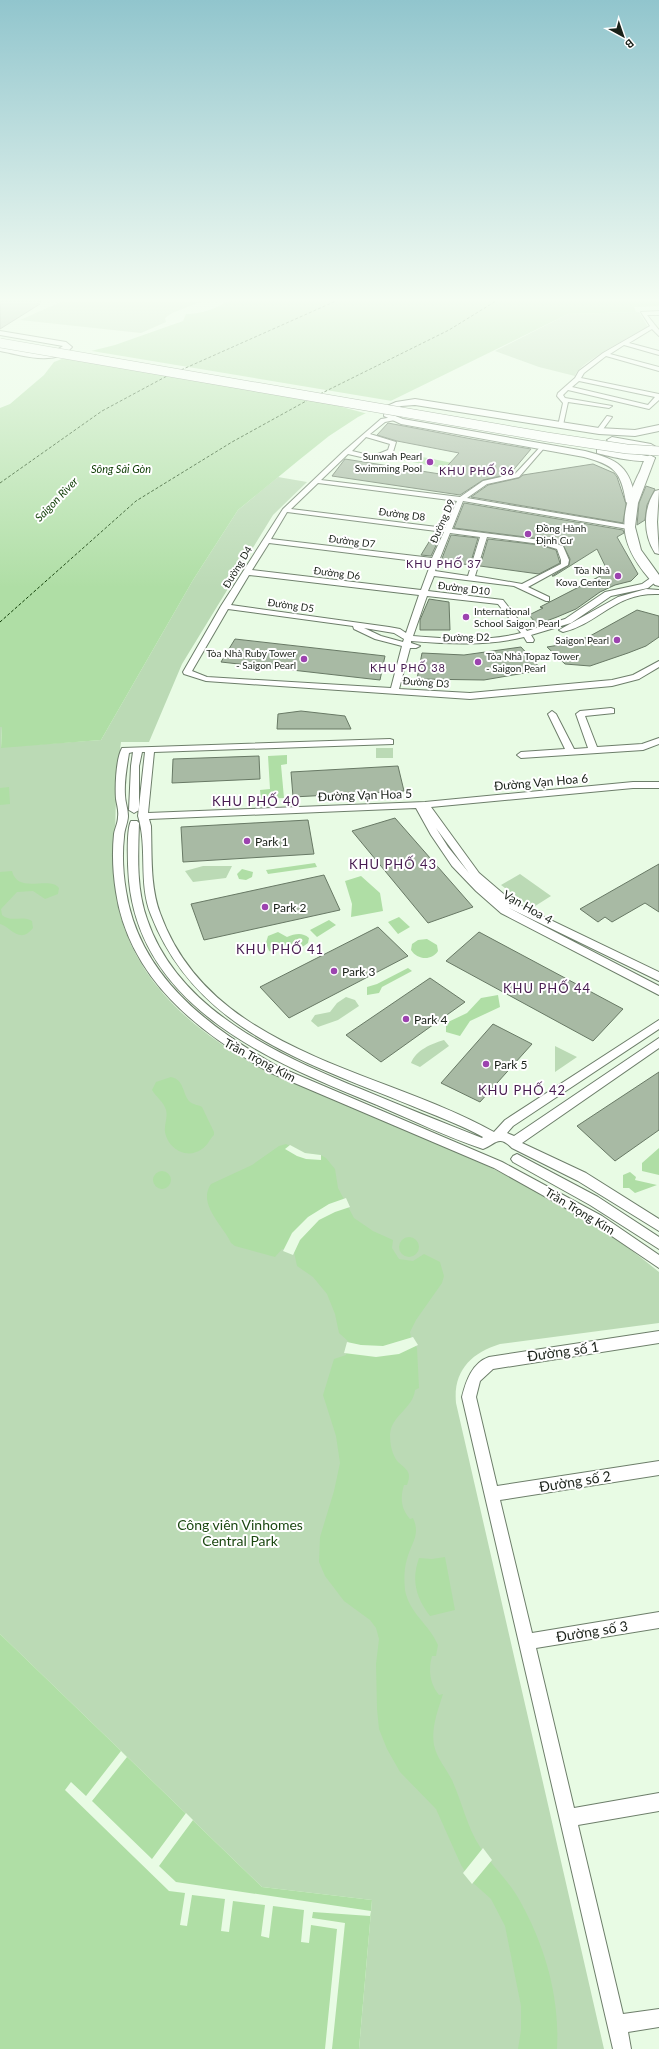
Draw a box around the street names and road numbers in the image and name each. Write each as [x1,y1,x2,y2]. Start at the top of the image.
street label: Đường D9 [427,497,457,545]
street label: Đường D8 [378,505,426,523]
street label: Đường D7 [328,532,376,550]
street label: Đường D4 [220,544,254,590]
street label: Đường D6 [313,564,361,582]
street label: Đường D10 [437,579,491,597]
street label: Đường D5 [267,596,315,614]
street label: Đường D2 [443,631,490,643]
street label: Đường D3 [402,674,450,690]
street label: Đường Vạn Hoa 6 [493,770,589,794]
street label: Đường Vạn Hoa 5 [318,786,412,804]
street label: Vạn Hoa 4 [501,887,555,927]
street label: Trần Trọng Kim [222,1035,298,1085]
street label: Trần Trọng Kim [542,1184,618,1238]
street label: Đường số 1 [526,1338,600,1364]
street label: Đường số 2 [538,1467,612,1495]
street label: Đường số 3 [555,1617,629,1645]

